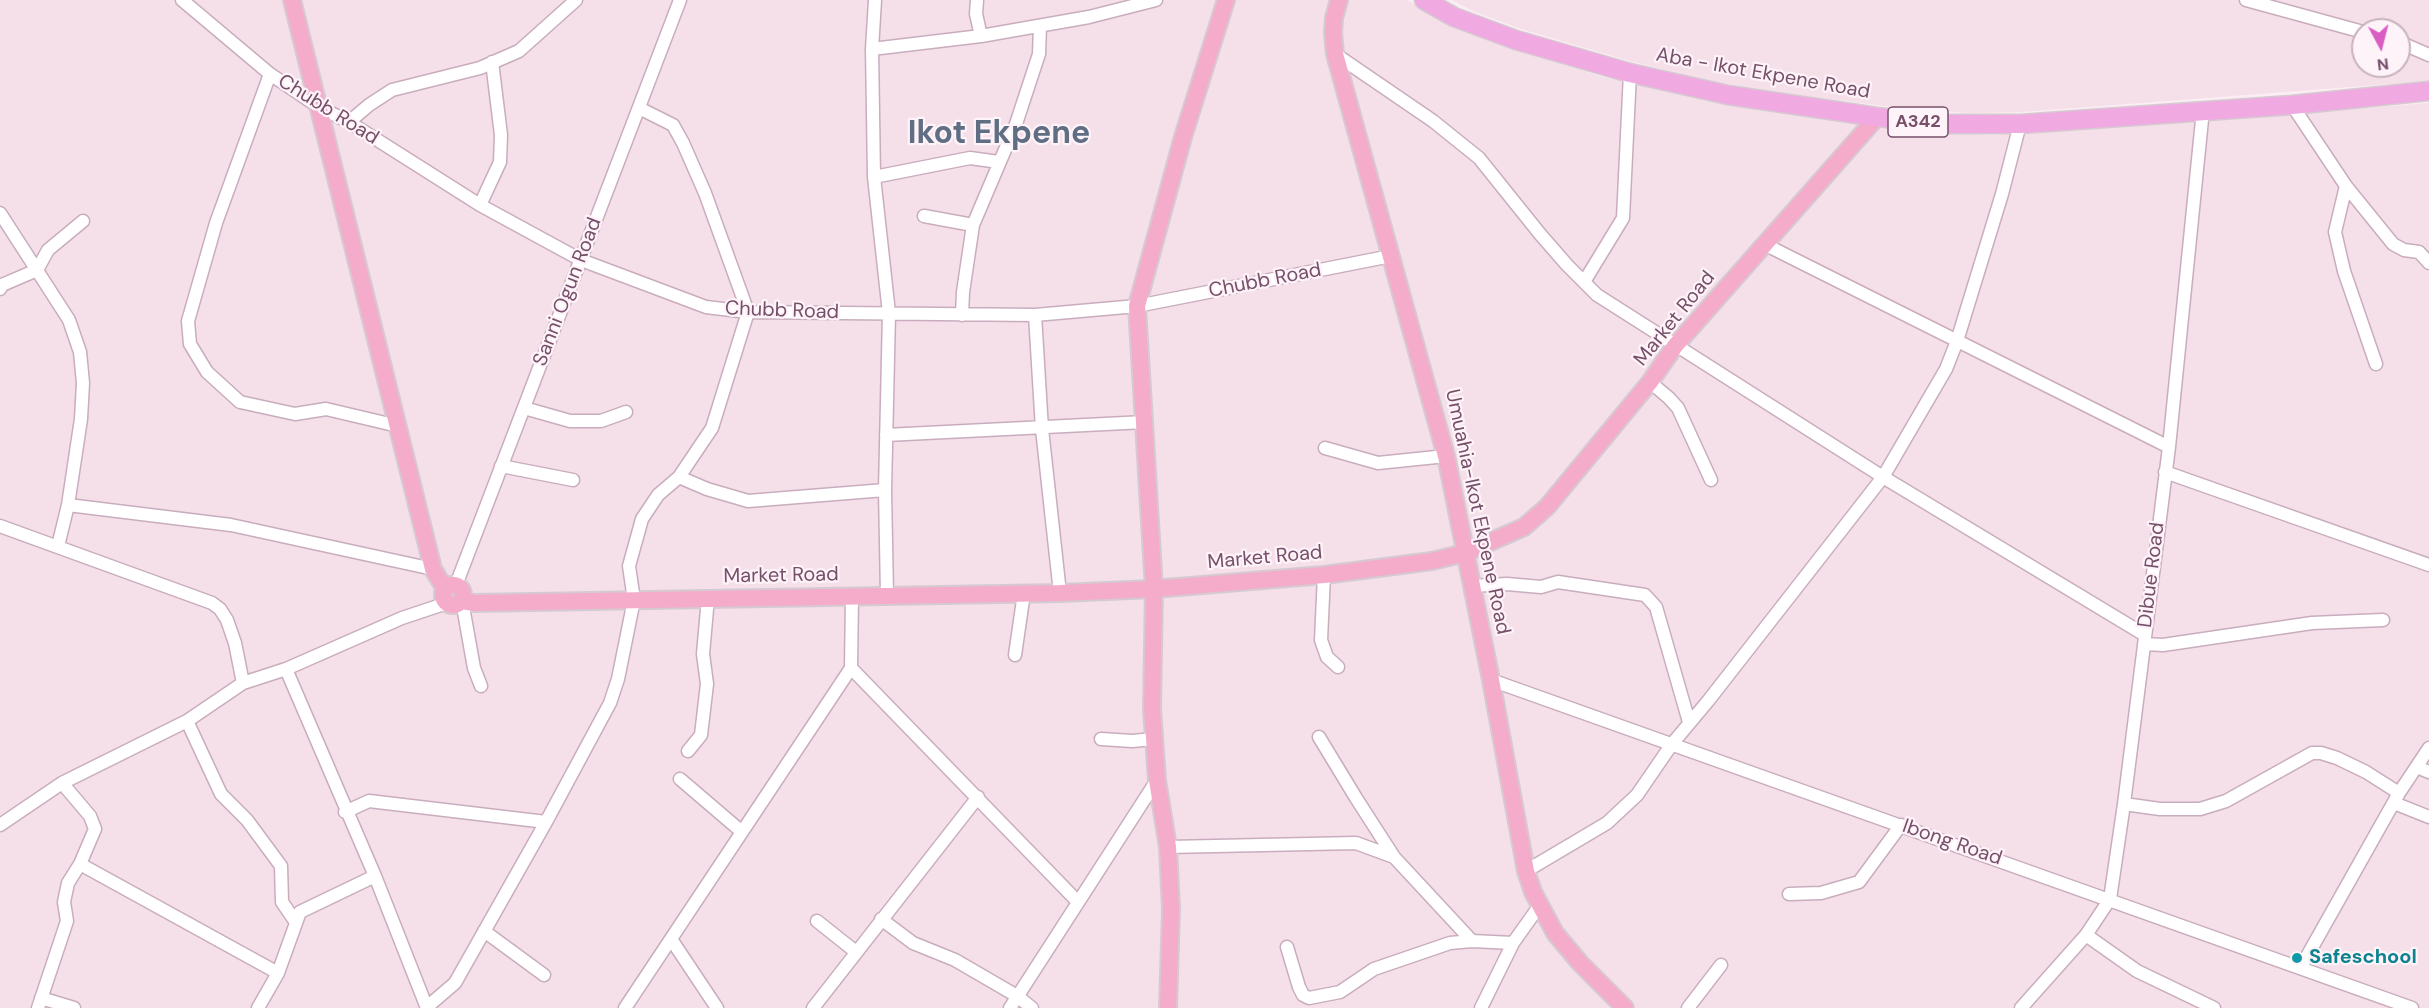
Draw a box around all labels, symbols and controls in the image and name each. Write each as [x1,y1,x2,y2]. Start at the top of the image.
north arrow [2351,18,2411,78]
street label: Aba - Ikot Ekpene Road [1654,43,1872,105]
text: N [2376,53,2390,76]
street label: Chubb Road [273,70,383,150]
road number: A342 [1888,107,1948,137]
district label: Ikot Ekpene [908,116,1090,154]
street label: Sanni Ogun Road [529,214,607,370]
street label: Chubb Road [1207,258,1323,304]
street label: Market Road [1629,267,1721,371]
street label: Chubb Road [725,297,839,325]
street label: Umuahia-Ikot Ekpene Road [1439,387,1515,637]
street label: Dibue Road [2134,521,2170,629]
street label: Market Road [1207,541,1323,575]
street label: Market Road [723,563,839,589]
street label: Ibong Road [1899,815,2005,871]
place label: Safeschool [2309,946,2417,970]
marker: Safeschool [2290,951,2304,965]

